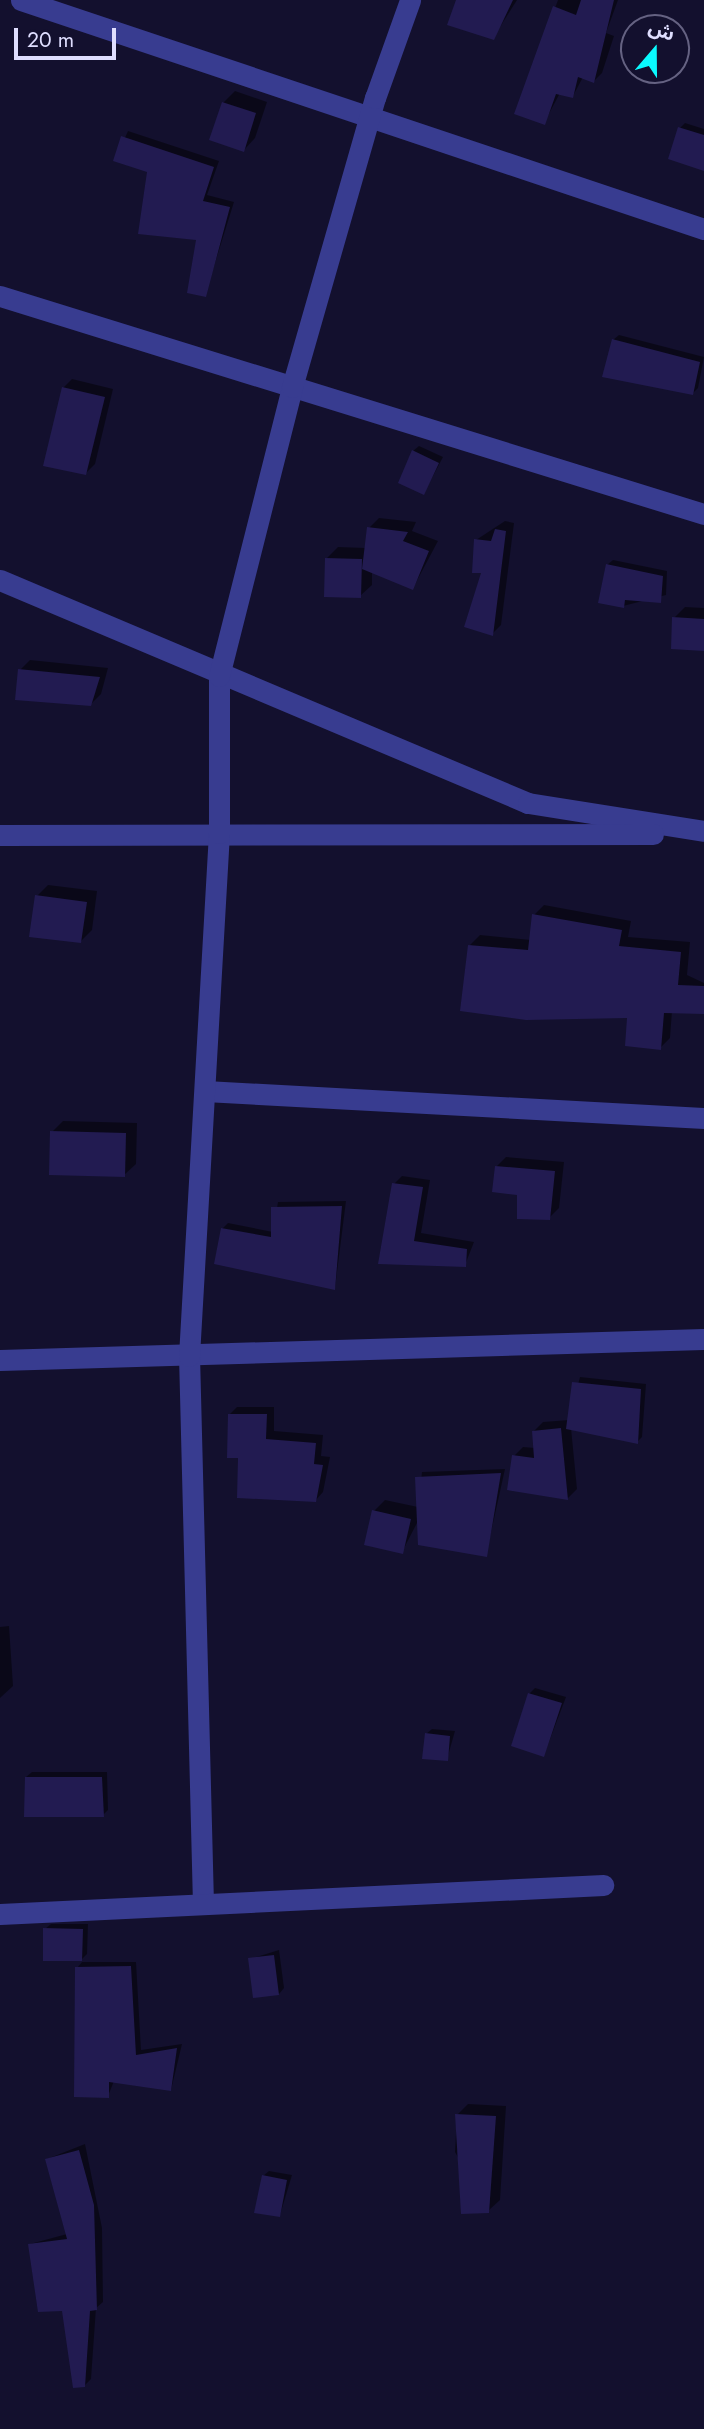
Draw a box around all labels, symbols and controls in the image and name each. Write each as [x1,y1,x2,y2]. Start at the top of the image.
scale bar [18,14,119,58]
north arrow [620,14,690,84]
text: ش [645,14,679,48]
text: 20 m [27,25,74,55]

